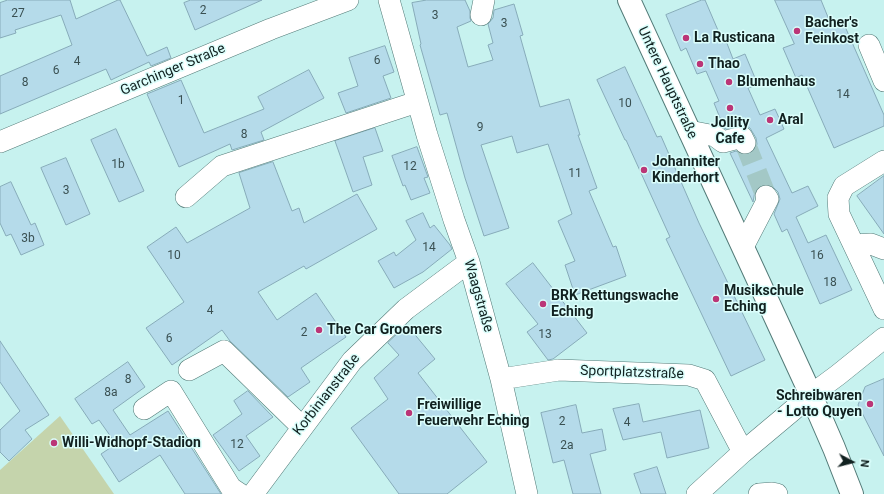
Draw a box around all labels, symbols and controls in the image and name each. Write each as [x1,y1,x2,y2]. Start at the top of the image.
house number: 2 [200,4,206,18]
house number: 27 [11,7,25,21]
house number: 3 [432,9,438,23]
place label: Bacher's Feinkost [805,15,859,48]
house number: 3 [501,17,507,31]
street label: Untere Hauptstraße [634,24,700,142]
marker: Bacher's Feinkost [792,26,802,36]
place label: La Rusticana [694,30,775,46]
marker: La Rusticana [681,33,691,43]
street label: Garchinger Straße [118,40,228,100]
house number: 6 [374,54,380,68]
house number: 4 [74,55,80,69]
place label: Thao [708,56,740,72]
marker: Thao [695,59,705,69]
house number: 6 [53,64,59,78]
place label: Blumenhaus [737,74,815,90]
house number: 8 [22,76,28,90]
marker: Blumenhaus [724,77,734,87]
house number: 14 [836,88,850,102]
house number: 1 [178,94,184,108]
house number: 10 [618,97,632,111]
marker: Jollity Cafe [725,103,735,113]
place label: Aral [778,112,804,128]
place label: Jollity Cafe [711,115,749,148]
marker: Aral [765,115,775,125]
house number: 9 [477,121,483,135]
house number: 8 [241,128,247,142]
place label: Johanniter Kinderhort [652,154,720,186]
house number: 1b [111,158,125,172]
house number: 12 [403,160,417,174]
marker: Johanniter Kinderhort [639,165,649,175]
house number: 11 [568,167,582,181]
house number: 3 [63,184,69,198]
house number: 3b [21,232,35,246]
house number: 14 [422,241,436,255]
house number: 10 [167,249,181,263]
house number: 16 [810,249,824,263]
street label: Waagstraße [460,258,496,334]
house number: 18 [823,276,837,290]
place label: Musikschule Eching [724,283,804,316]
place label: BRK Rettungswache Eching [551,288,679,320]
marker: Musikschule Eching [711,294,721,304]
marker: BRK Rettungswache Eching [538,299,548,309]
house number: 4 [207,304,213,318]
place label: The Car Groomers [327,322,442,338]
marker: The Car Groomers [314,325,324,335]
house number: 2 [301,326,307,340]
house number: 13 [538,328,552,342]
house number: 6 [166,332,172,346]
street label: Korbinianstraße [290,351,364,439]
street label: Sportplatzstraße [580,363,684,383]
house number: 8 [125,373,131,387]
house number: 8a [104,386,118,400]
place label: Schreibwaren - Lotto Quyen [776,388,862,420]
place label: Freiwillige Feuerwehr Eching [417,397,529,430]
marker: Schreibwaren - Lotto Quyen [865,399,875,409]
marker: Freiwillige Feuerwehr Eching [404,408,414,418]
house number: 2 [559,415,565,429]
house number: 4 [624,416,630,430]
place label: Willi-Widhopf-Stadion [62,435,201,451]
marker: Willi-Widhopf-Stadion [49,438,59,448]
house number: 12 [230,438,244,452]
house number: 2a [560,439,574,453]
north arrow [832,442,872,482]
text: N [857,459,871,468]

